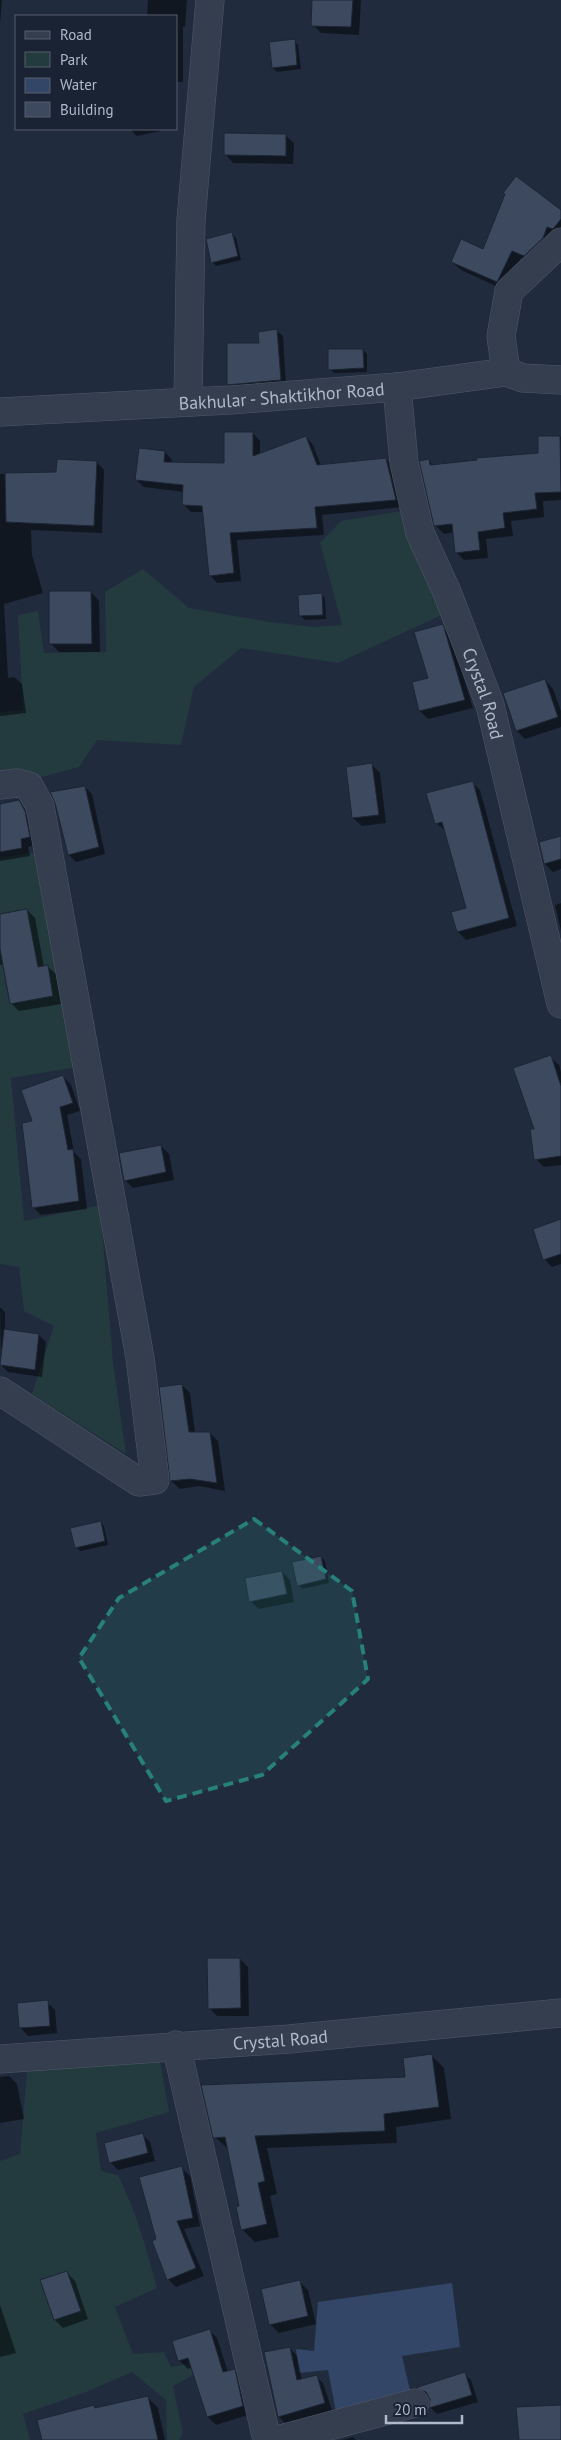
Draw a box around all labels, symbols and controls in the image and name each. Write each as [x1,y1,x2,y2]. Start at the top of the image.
legend [15,15,178,130]
text: Road [60,25,92,44]
text: Park [60,50,88,69]
text: Water [60,75,97,94]
text: Building [60,100,114,119]
street label: Bakhular - Shaktikhor Road [178,377,385,414]
street label: Crystal Road [458,644,509,741]
street label: Crystal Road [232,2024,329,2054]
scale bar [386,2392,462,2424]
text: 20 m [394,2400,427,2419]

